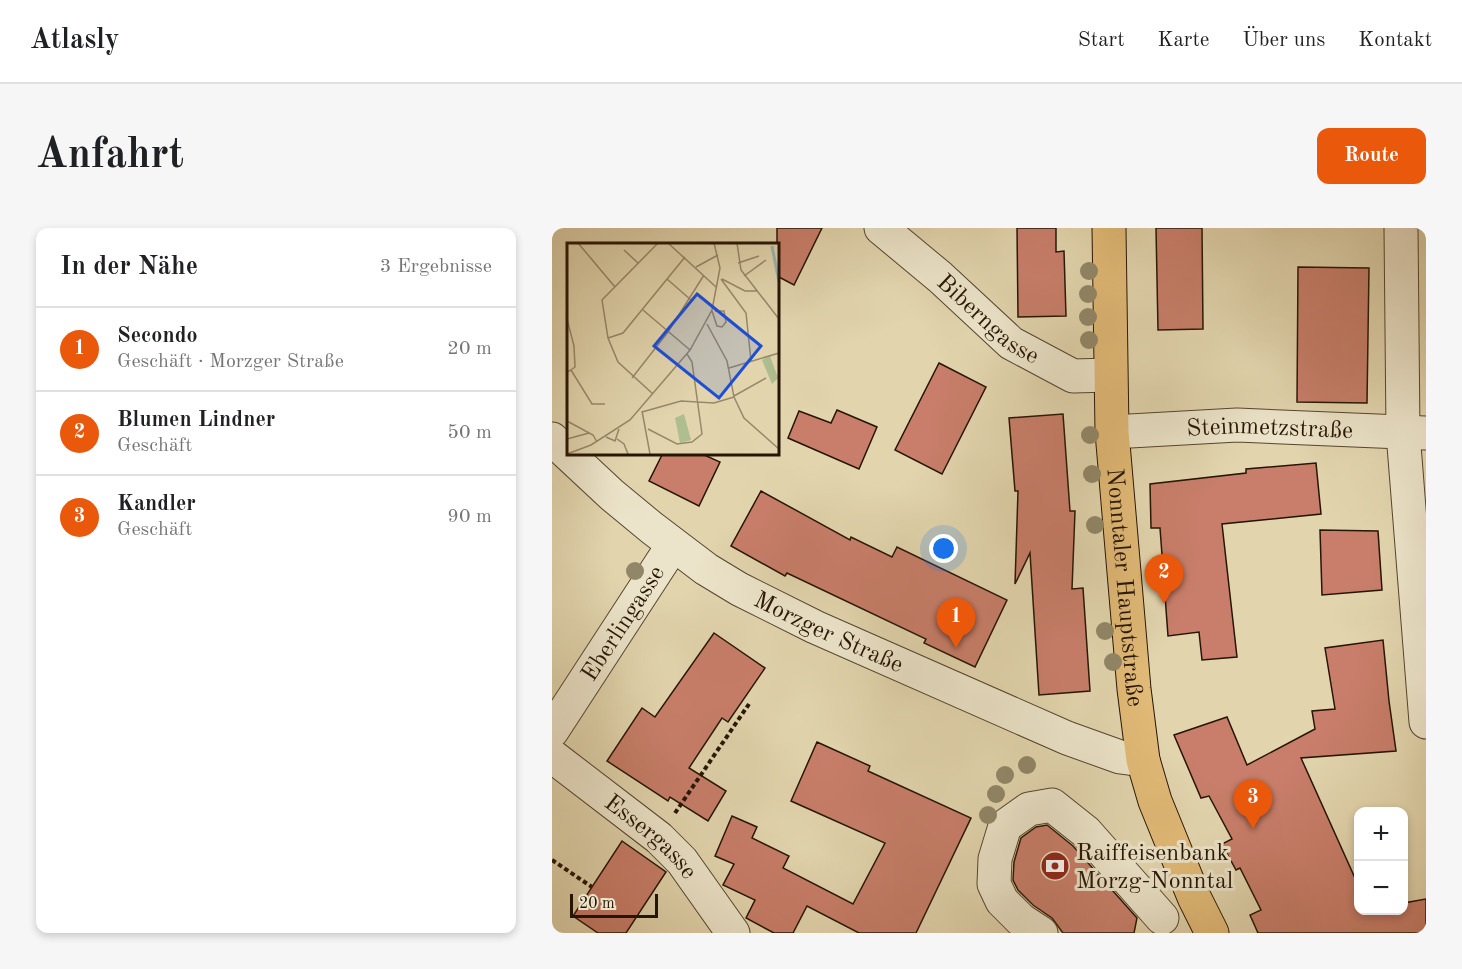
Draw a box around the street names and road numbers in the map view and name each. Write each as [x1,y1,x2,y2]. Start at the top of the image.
street label: Biberngasse [931,271,1042,370]
street label: Steinmetzstraße [1186,415,1354,444]
street label: Nonntaler Hauptstraße [1101,467,1146,708]
street label: Eberlingasse [578,562,670,686]
street label: Morzger Straße [750,588,906,678]
street label: Essergasse [599,791,701,884]

